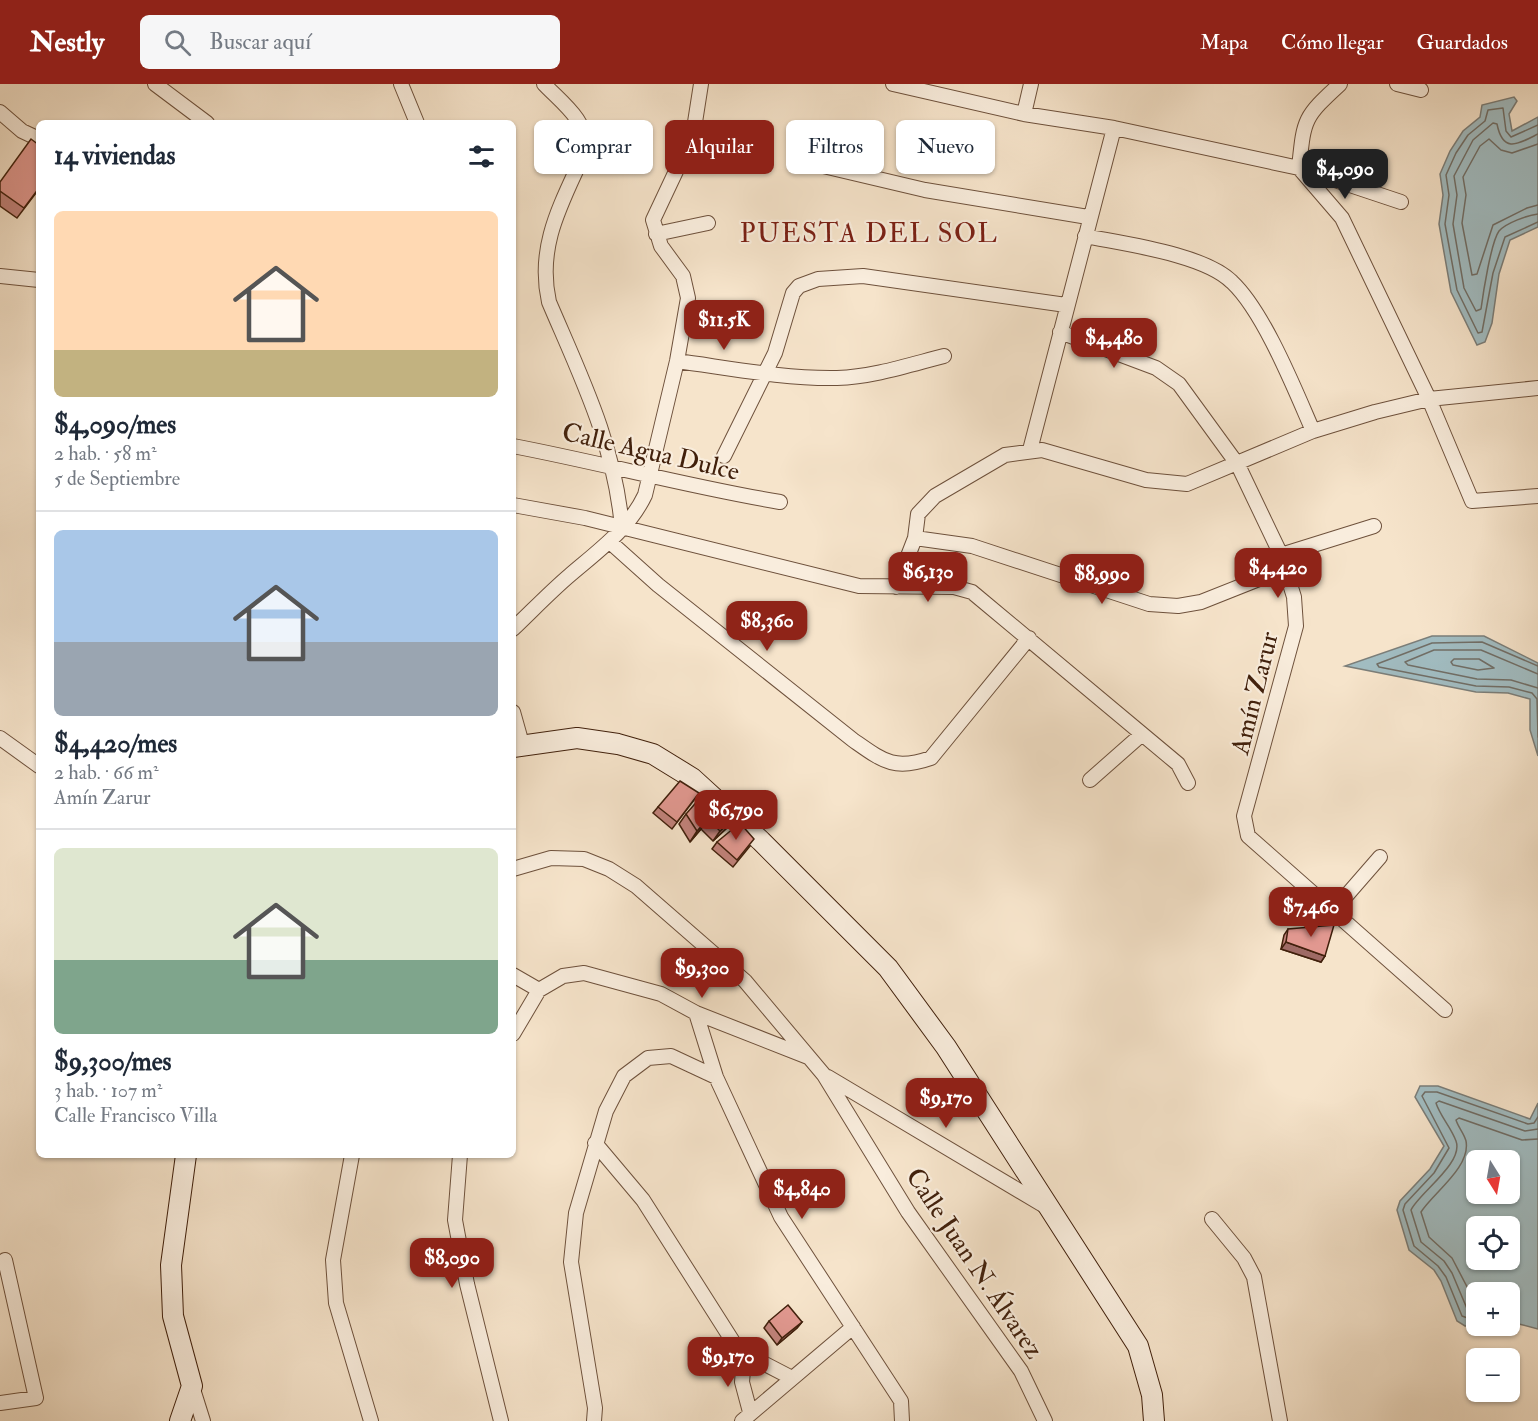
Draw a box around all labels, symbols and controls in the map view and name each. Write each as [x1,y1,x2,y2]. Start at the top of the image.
search box [140,15,560,69]
text: Nestly [30,25,104,60]
icon: search [161,26,194,59]
text: Buscar aquí [209,28,311,56]
text: Mapa [1200,29,1248,56]
text: Cómo llegar [1281,29,1384,56]
text: Guardados [1417,29,1508,56]
chip: Comprar [534,120,653,174]
chip: Alquilar [665,120,774,174]
chip: Filtros [786,120,884,174]
chip: Nuevo [896,120,995,174]
text: 14 viviendas [54,140,175,172]
icon: filters [465,140,498,173]
pin: $4,090 [1296,149,1394,200]
text: $4,090 [1316,156,1374,181]
district label: PUESTA DEL SOL [740,217,998,250]
icon: home [222,250,330,358]
pin: $11.5K [675,300,773,351]
text: $11.5K [698,307,750,332]
pin: $4,480 [1065,318,1163,369]
text: $4,480 [1085,325,1143,350]
text: $4,090/mes [54,409,176,441]
street label: Calle Agua Dulce [559,416,743,488]
text: 2 hab. · 58 m² [54,441,157,466]
text: 5 de Septiembre [54,466,180,491]
pin: $4,420 [1229,548,1327,599]
pin: $6,130 [879,552,977,603]
pin: $8,990 [1053,554,1151,605]
text: $4,420 [1249,555,1307,580]
text: $6,130 [902,559,954,584]
text: $8,990 [1074,561,1130,586]
icon: home [222,569,330,677]
pin: $8,360 [718,601,816,652]
text: $8,360 [740,608,794,633]
street label: Amín Zarur [1224,628,1286,759]
text: $4,420/mes [54,728,177,760]
text: 2 hab. · 66 m² [54,760,159,785]
text: Amín Zarur [54,785,151,810]
pin: $6,790 [687,790,785,841]
text: $6,790 [708,797,764,822]
icon: home [222,887,330,995]
pin: $7,460 [1262,887,1360,938]
text: $7,460 [1283,894,1339,919]
pin: $9,300 [653,948,751,999]
text: $9,300 [675,955,729,980]
text: $9,300/mes [54,1046,171,1078]
text: 3 hab. · 107 m² [54,1078,162,1103]
pin: $9,170 [897,1078,995,1129]
text: $9,170 [920,1085,972,1110]
text: Calle Francisco Villa [54,1103,217,1128]
north arrow [1466,1150,1520,1204]
map controls [1466,1150,1520,1402]
street label: Calle Juan N. Álvarez [899,1161,1052,1365]
pin: $4,840 [753,1169,851,1220]
text: $4,840 [773,1176,831,1201]
button: locate [1466,1216,1520,1270]
pin: $8,090 [403,1238,501,1289]
text: $8,090 [424,1245,480,1270]
button: + [1466,1282,1520,1336]
pin: $9,170 [679,1337,777,1388]
text: $9,170 [702,1344,754,1369]
button: − [1466,1348,1520,1402]

